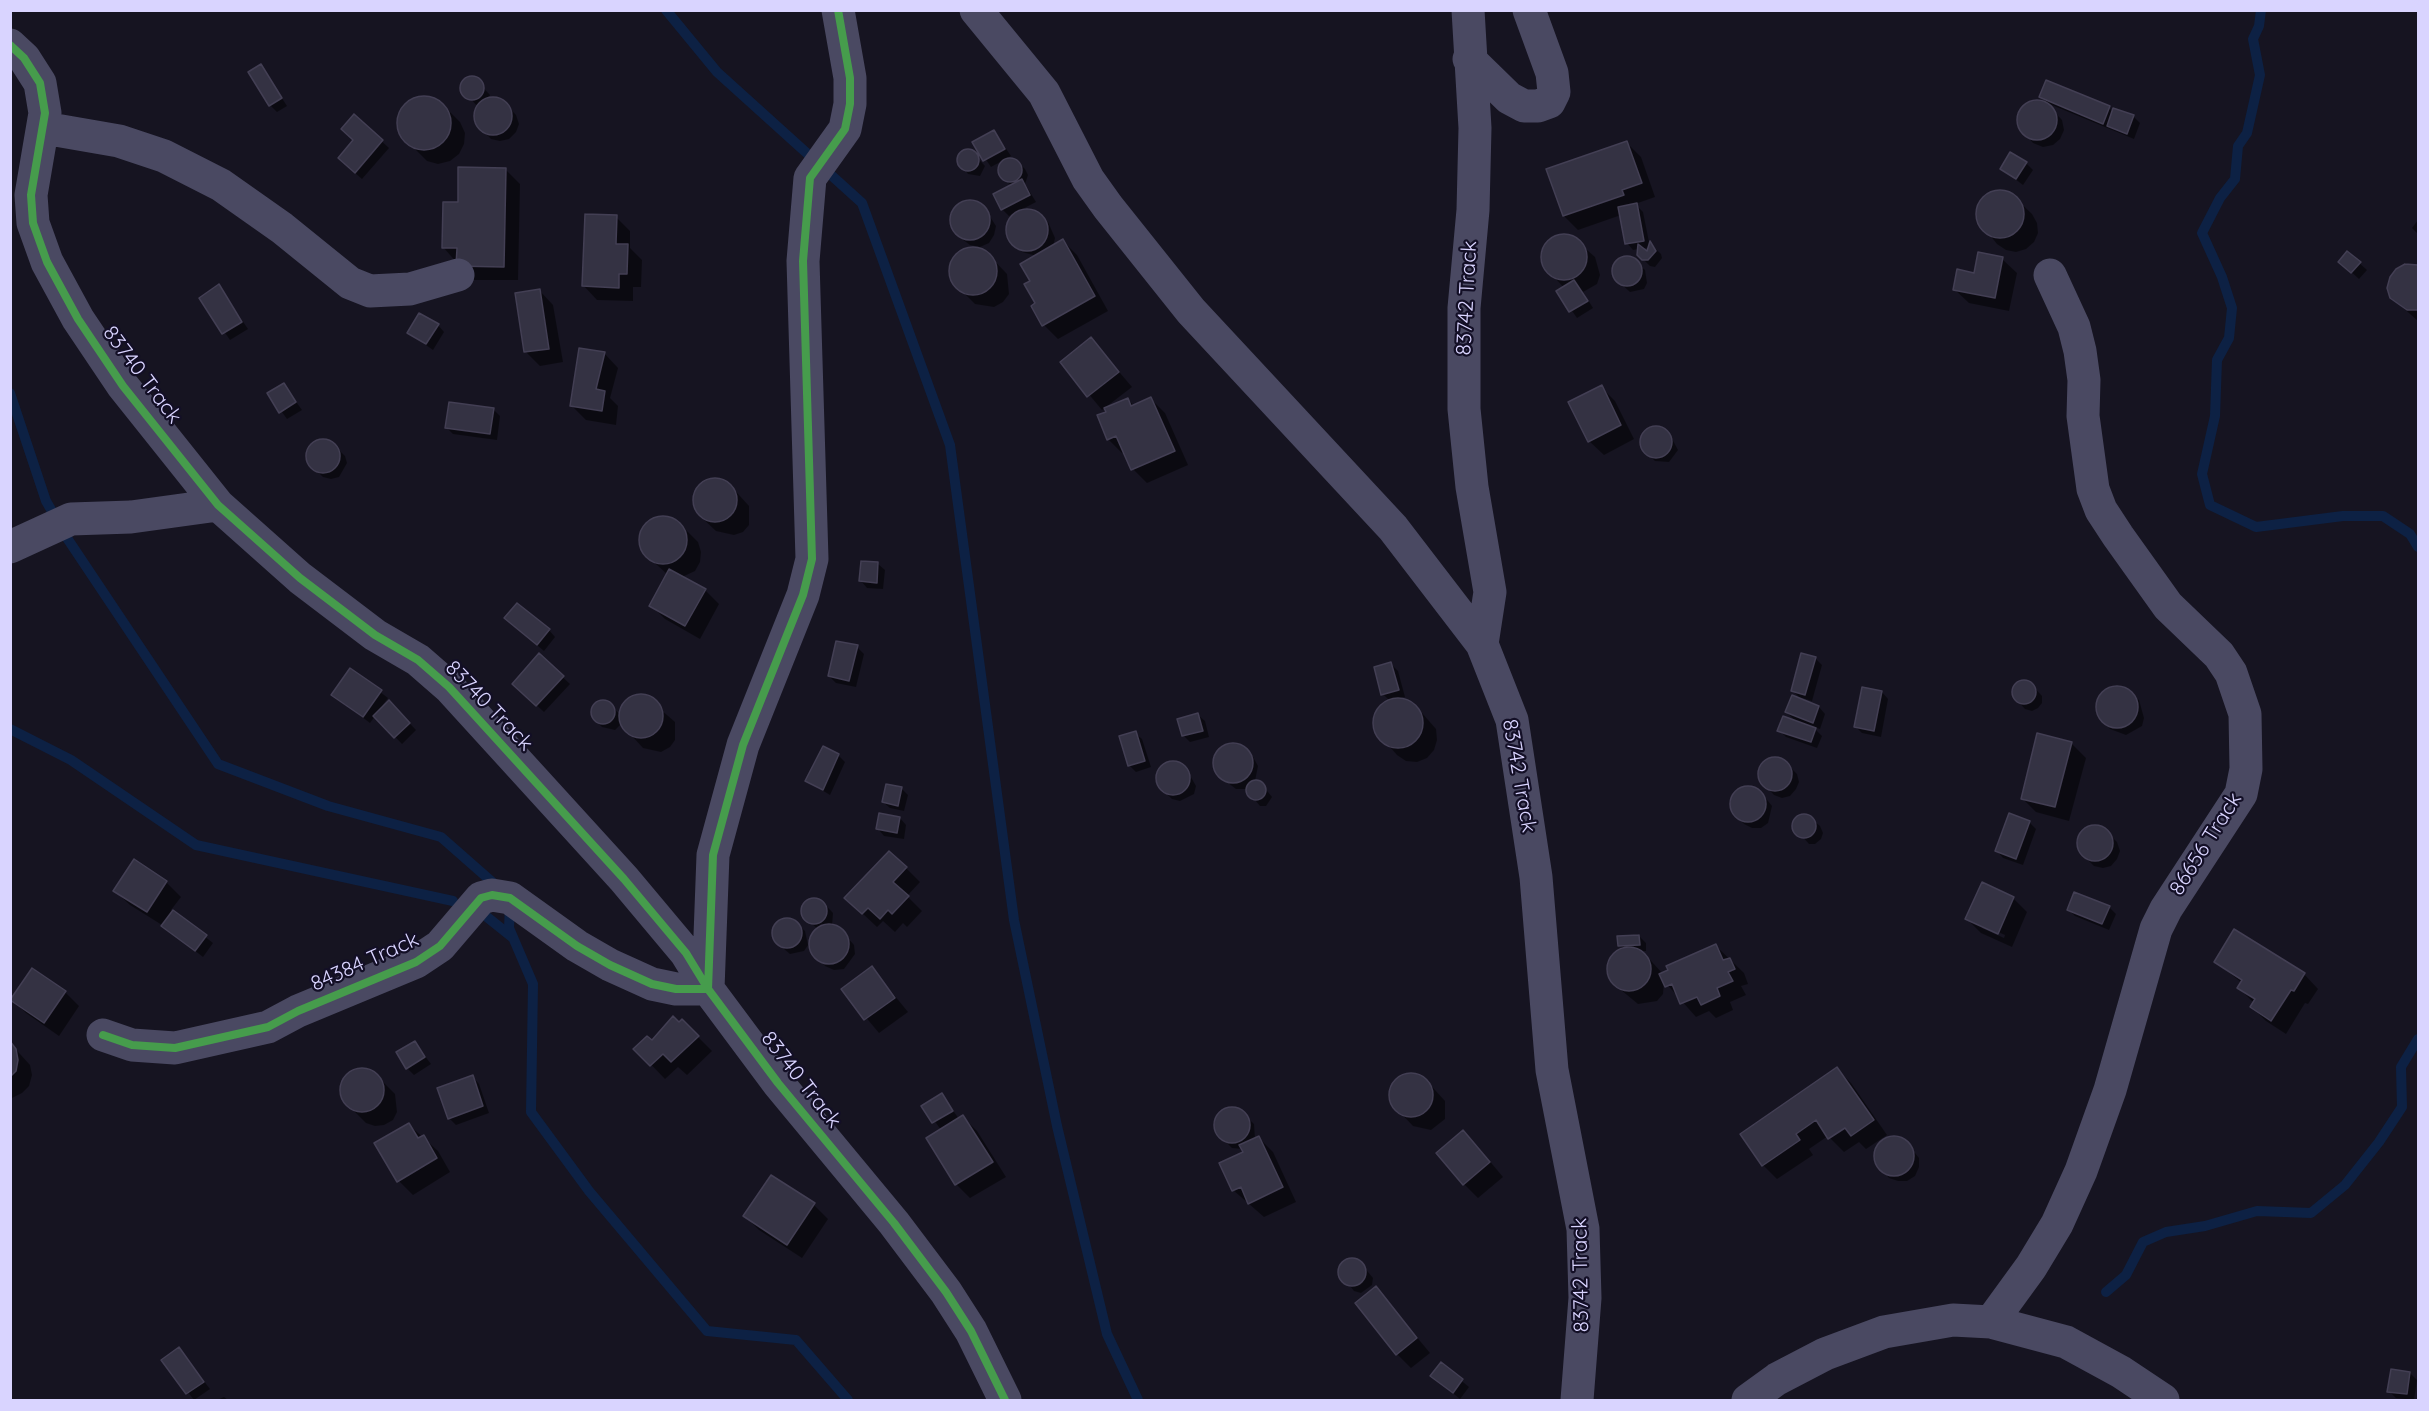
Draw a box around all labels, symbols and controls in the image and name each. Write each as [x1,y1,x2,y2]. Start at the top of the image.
street label: 83742 Track [1451,240,1483,356]
street label: 83740 Track [97,321,187,429]
street label: 83740 Track [440,656,538,756]
street label: 83742 Track [1497,717,1541,835]
street label: 86656 Track [2164,788,2248,900]
street label: 84384 Track [307,927,423,997]
street label: 83740 Track [755,1027,847,1133]
street label: 83742 Track [1567,1217,1595,1333]

